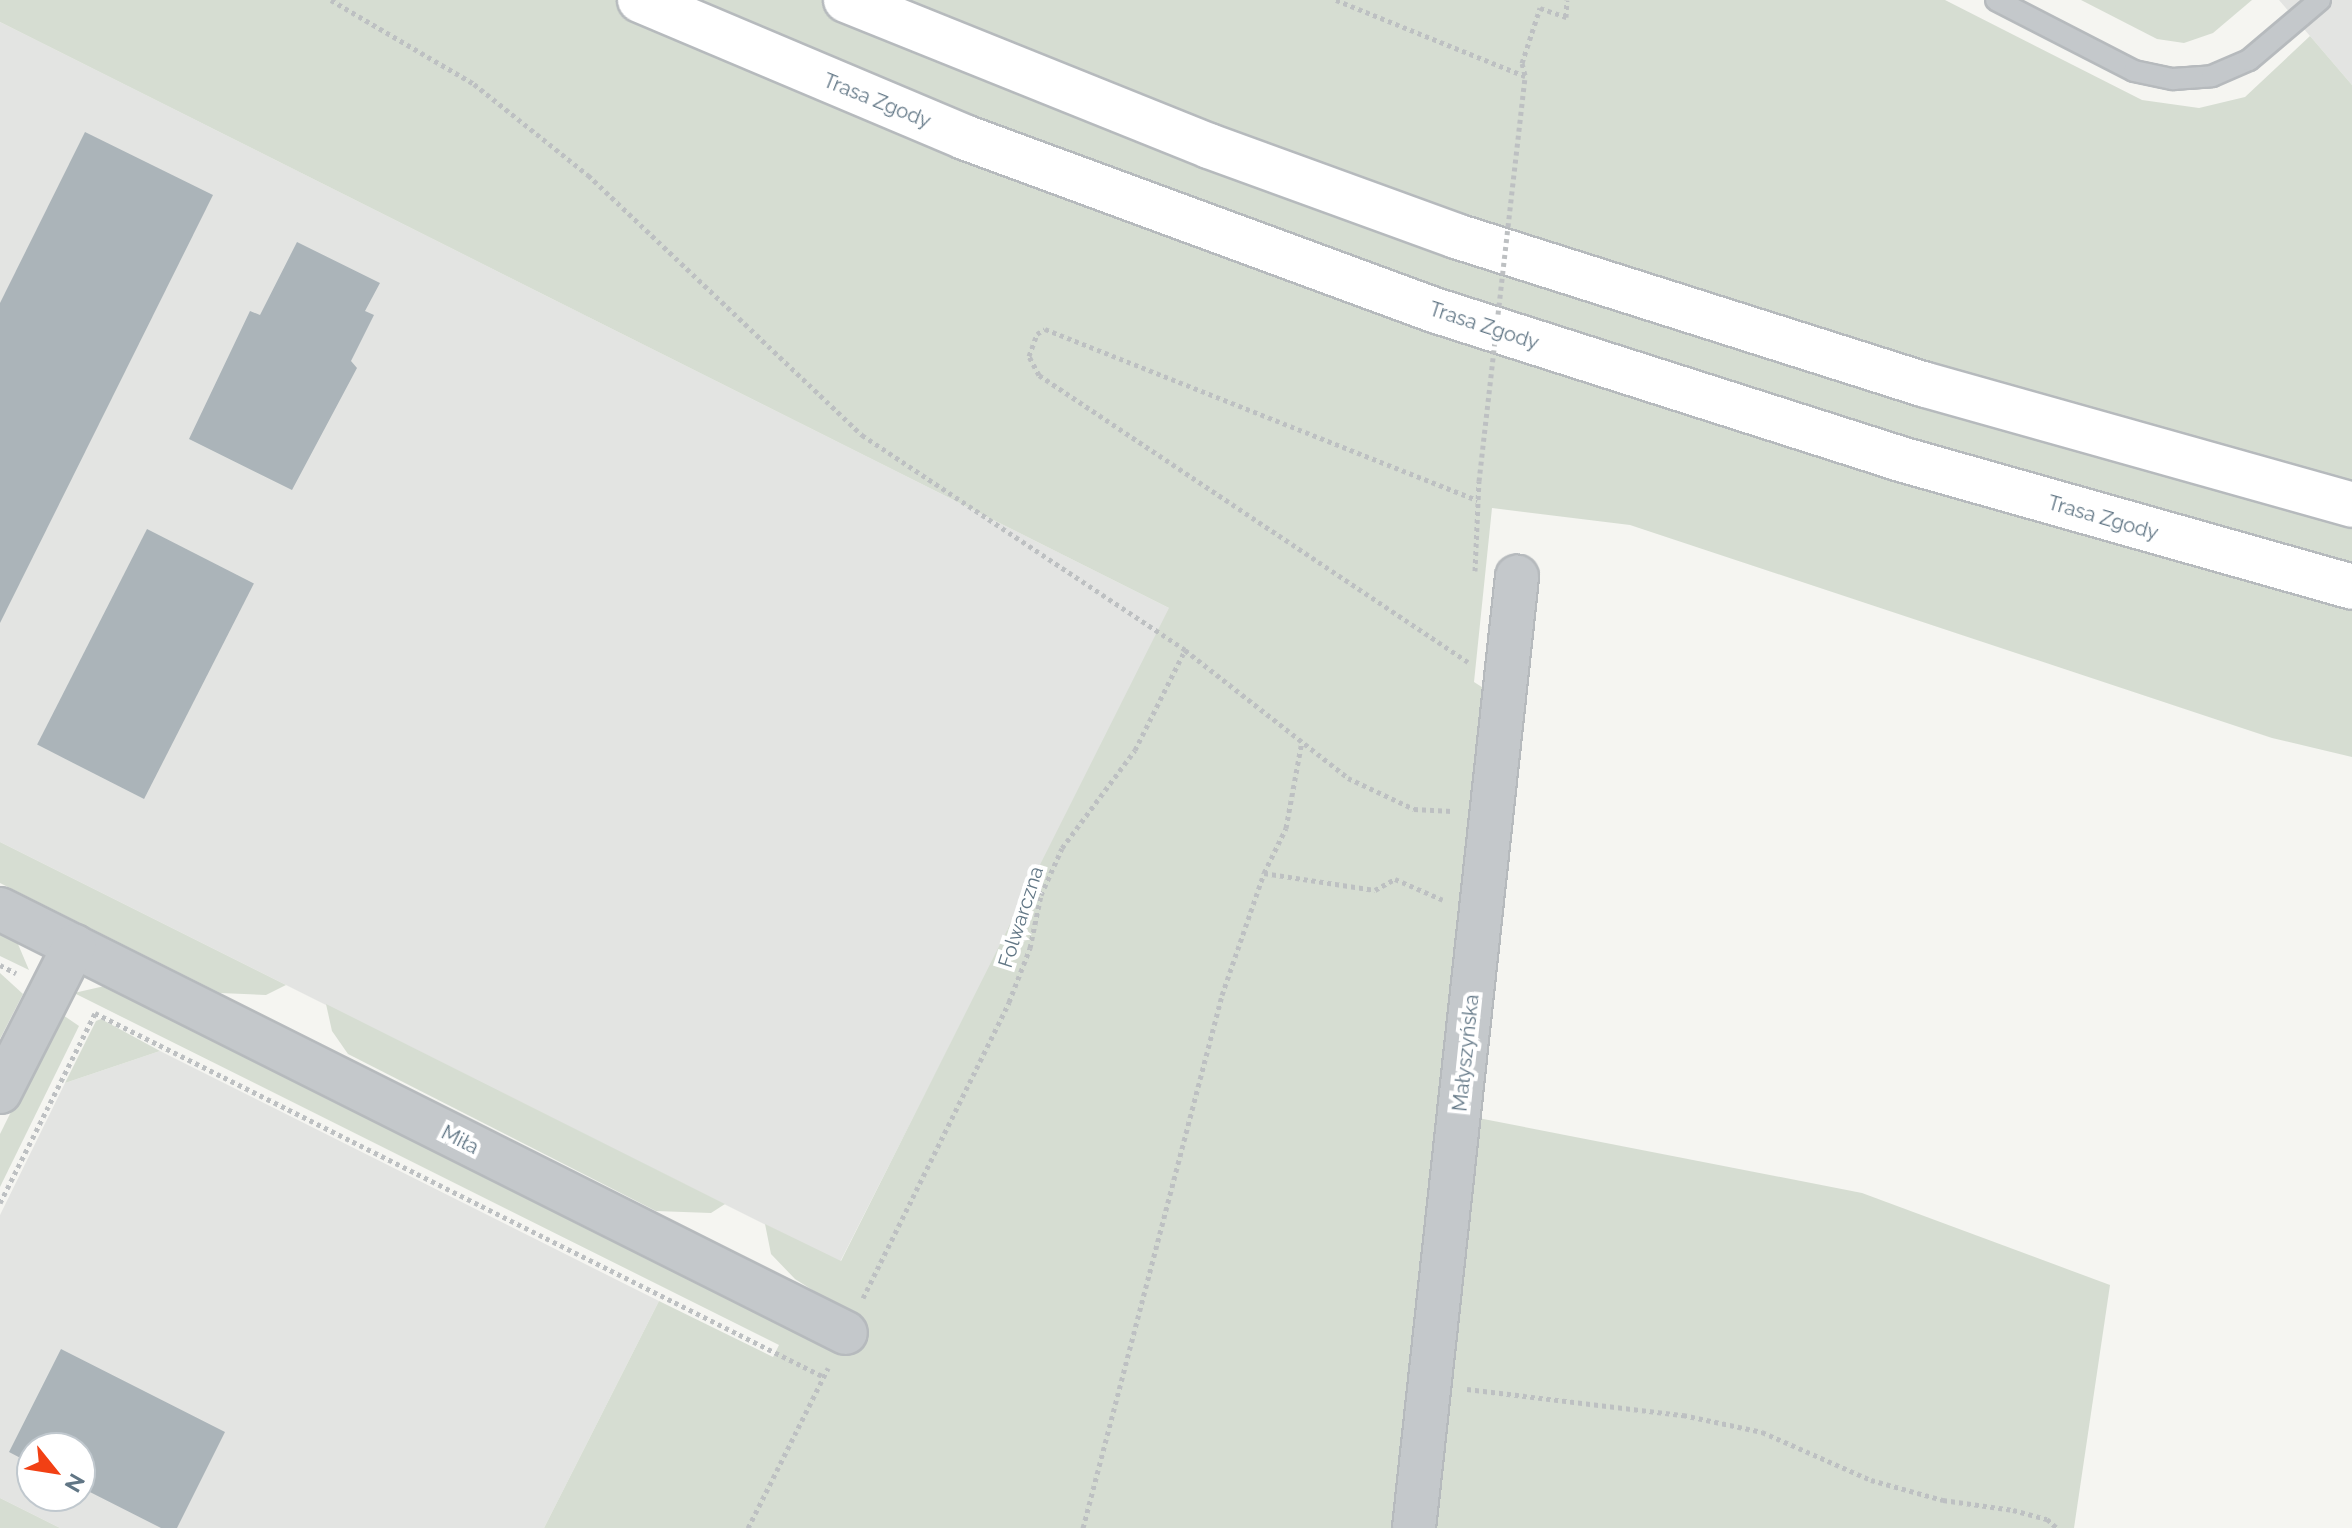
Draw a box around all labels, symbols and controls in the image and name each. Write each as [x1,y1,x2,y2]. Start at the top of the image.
street label: Trasa Zgody [820,69,934,133]
street label: Trasa Zgody [1426,297,1542,355]
street label: Trasa Zgody [2045,491,2161,545]
street label: Folwarczna [993,863,1049,971]
street label: Małyszyńska [1448,993,1484,1113]
street label: Miła [437,1121,483,1159]
north arrow [16,1432,96,1512]
text: N [60,1469,91,1497]

